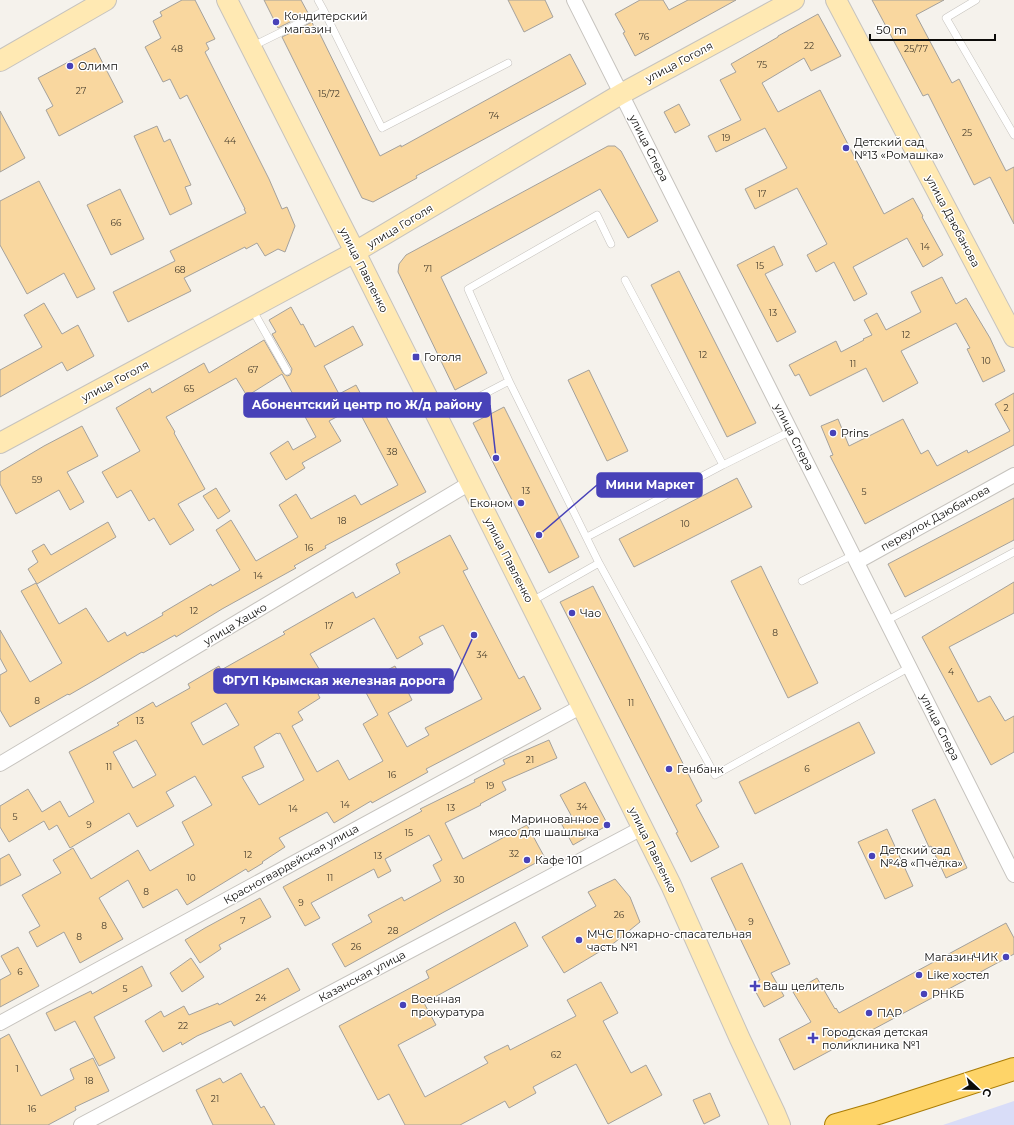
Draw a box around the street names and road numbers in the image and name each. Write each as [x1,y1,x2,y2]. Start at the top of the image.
street label: улица Гоголя [642,38,715,86]
street label: улица Спера [626,111,672,184]
street label: улица Дзюбанова [922,172,983,270]
street label: улица Гоголя [364,201,436,252]
street label: улица Павленко [336,224,392,315]
street label: улица Гоголя [78,357,151,405]
street label: улица Спера [771,400,817,473]
street label: переулок Дзюбанова [878,482,992,554]
street label: улица Павленко [481,514,537,605]
street label: улица Хацко [200,600,269,649]
street label: улица Спера [917,690,963,763]
street label: улица Павленко [626,804,680,895]
street label: Красногвардейская улица [221,821,361,907]
street label: Казанская улица [316,947,408,1005]

